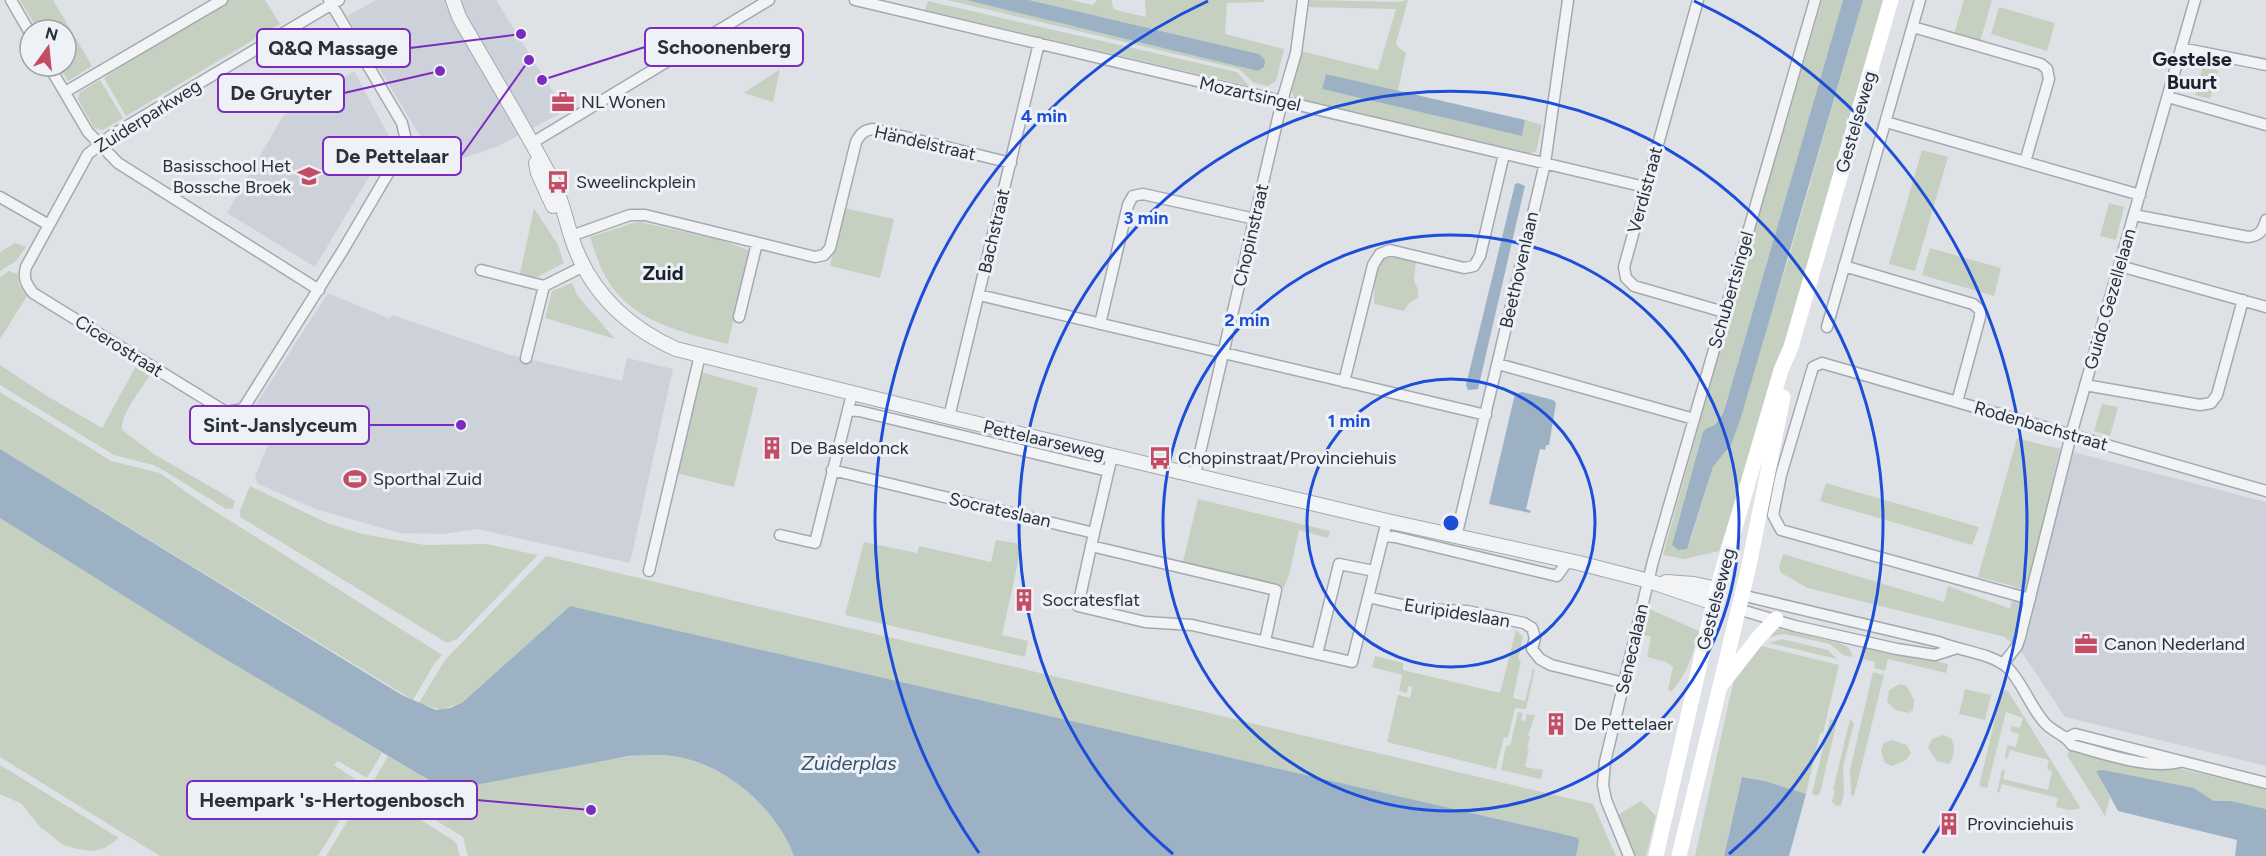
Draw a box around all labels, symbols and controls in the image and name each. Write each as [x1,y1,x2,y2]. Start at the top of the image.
north arrow [18,18,78,78]
text: N [43,23,60,45]
callout: Schoonenberg [645,28,803,66]
callout: Q&Q Massage [257,29,410,67]
text: Schoonenberg [657,35,791,59]
text: Q&Q Massage [268,36,398,60]
district label: Gestelse Buurt [2152,47,2232,94]
street label: Gestelseweg [1831,69,1881,175]
street label: Mozartsingel [1197,72,1303,116]
callout: De Gruyter [218,74,344,112]
street label: Zuiderparkweg [91,75,205,157]
text: De Gruyter [230,81,332,105]
office icon: NL Wonen [550,89,576,115]
place label: NL Wonen [581,91,666,113]
text: 4 min [1021,105,1067,127]
street label: Händelstraat [872,121,978,165]
callout: De Pettelaar [323,137,461,175]
text: De Pettelaar [335,144,449,168]
street label: Verdistraat [1623,144,1667,236]
place label: Basisschool Het Bossche Broek [162,155,291,198]
school or university icon: Basisschool Het Bossche Broek [296,163,322,189]
bus stop icon: Sweelinckplein [545,169,571,195]
place label: Sweelinckplein [576,171,696,193]
street label: Chopinstraat [1228,181,1274,289]
street label: Bachstraat [974,186,1014,276]
text: 3 min [1124,207,1168,229]
street label: Beethovenlaan [1495,210,1543,330]
street label: Guido Gezellelaan [2079,226,2141,372]
street label: Schubertsingel [1704,229,1758,351]
district label: Zuid [642,261,684,285]
text: 2 min [1224,309,1270,331]
street label: Cicerostraat [71,310,167,382]
street label: Rodenbachstraat [1972,396,2111,456]
callout: Sint-Janslyceum [190,406,369,444]
text: 1 min [1328,410,1370,432]
text: Sint-Janslyceum [203,413,357,437]
street label: Pettelaarseweg [981,415,1107,465]
building icon: De Baseldonck [759,435,785,461]
place label: De Baseldonck [790,437,909,459]
bus stop icon: Chopinstraat/Provinciehuis [1147,445,1173,471]
place label: Chopinstraat/Provinciehuis [1178,447,1396,469]
sports icon: Sporthal Zuid [342,466,368,492]
place label: Sporthal Zuid [373,468,482,490]
street label: Socrateslaan [947,488,1053,532]
centre of rings [1441,513,1461,533]
street label: Gestelseweg [1692,546,1740,652]
building icon: Socratesflat [1011,587,1037,613]
place label: Socratesflat [1042,589,1140,611]
street label: Euripideslaan [1402,594,1512,632]
street label: Senecalaan [1611,602,1653,696]
office icon: Canon Nederland [2073,631,2099,657]
place label: Canon Nederland [2104,633,2245,655]
building icon: De Pettelaer [1543,711,1569,737]
place label: De Pettelaer [1574,713,1673,735]
water label: Zuiderplas [801,751,897,775]
callout: Heempark 's-Hertogenbosch [187,781,477,819]
text: Heempark 's-Hertogenbosch [199,788,465,812]
building icon: Provinciehuis [1936,811,1962,837]
place label: Provinciehuis [1967,813,2074,835]

